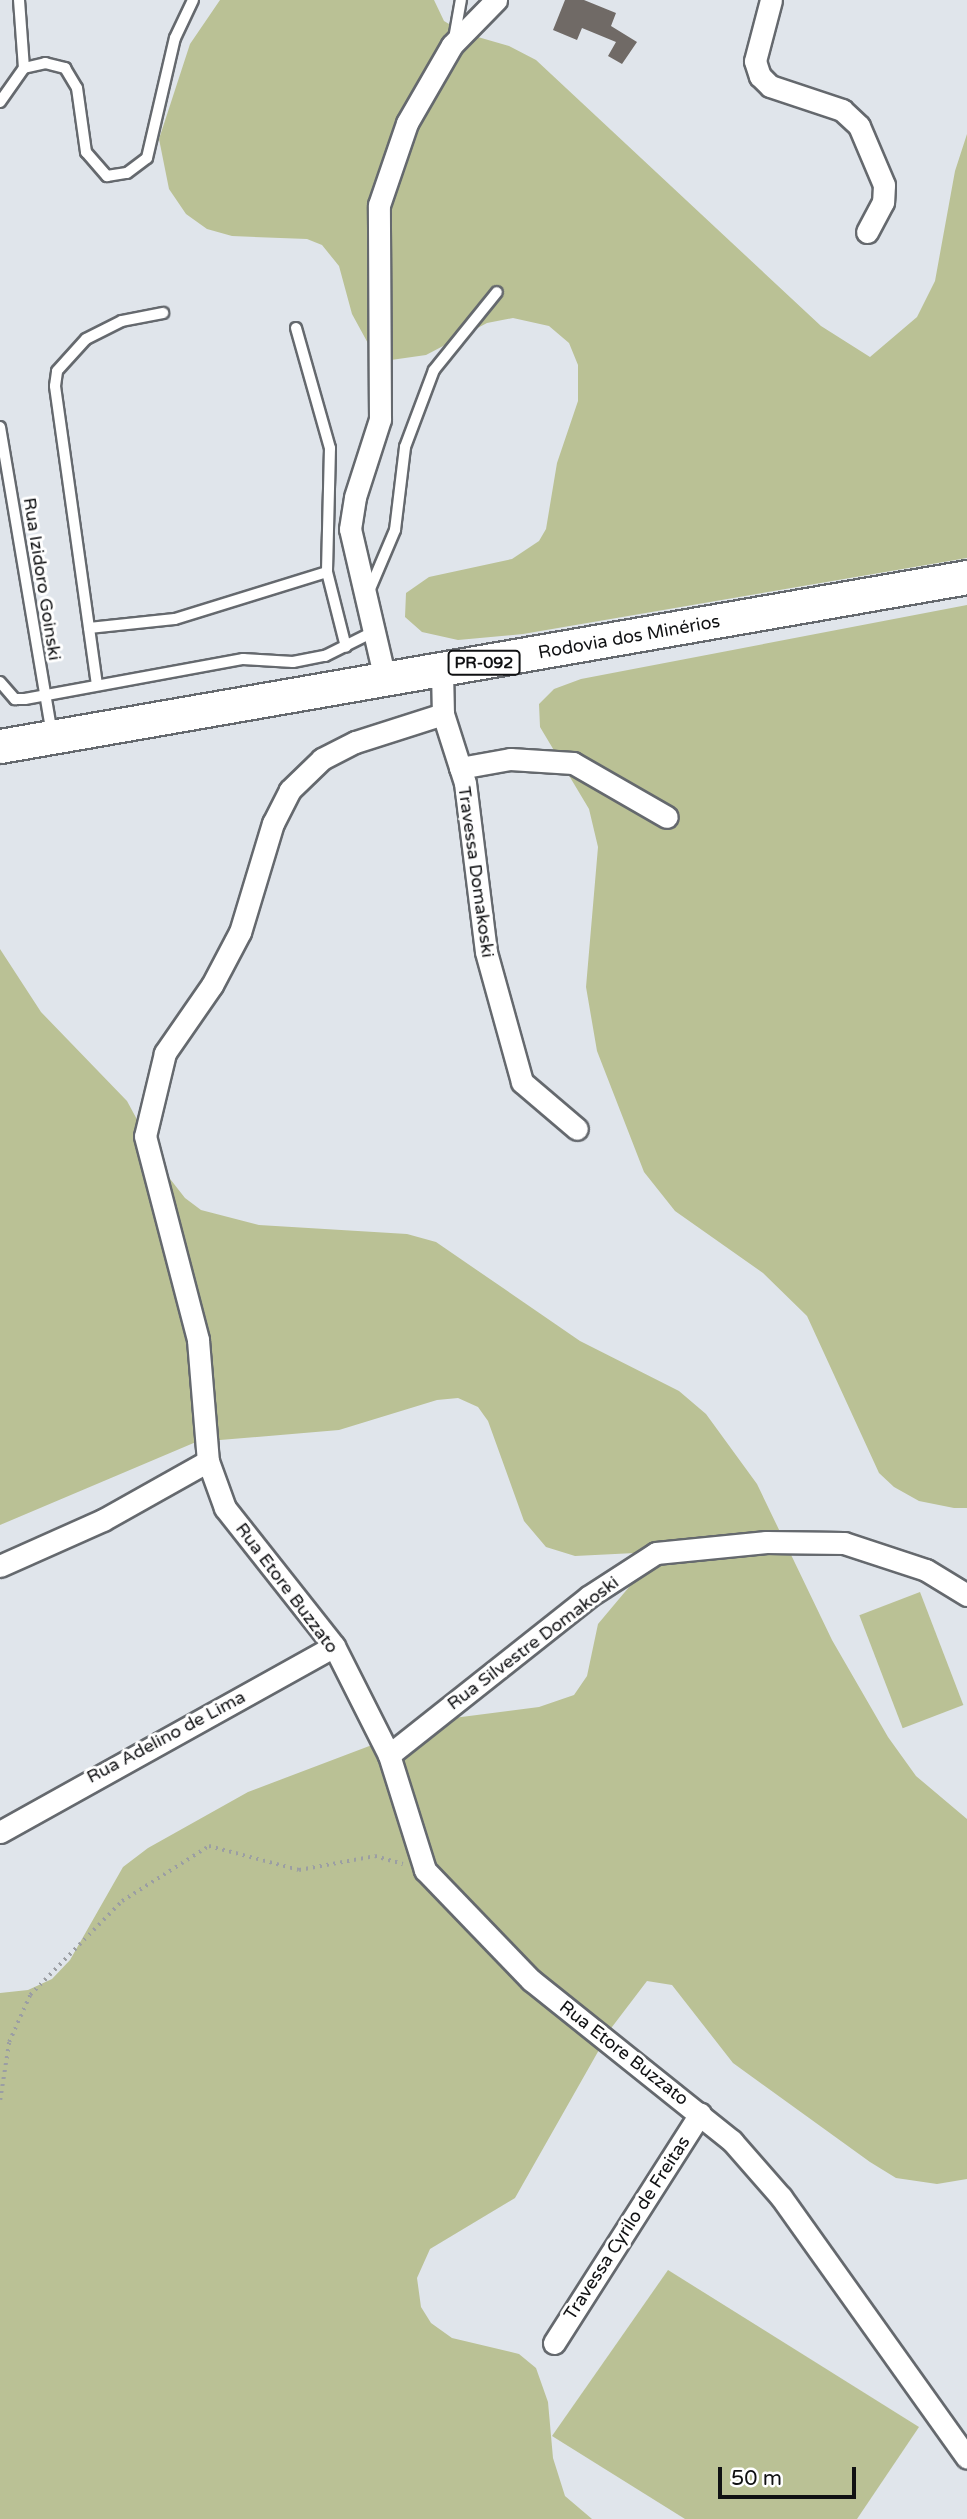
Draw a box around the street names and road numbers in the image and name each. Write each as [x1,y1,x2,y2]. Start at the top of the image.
street label: Rua Izidoro Goinski [18,496,66,662]
street label: Rodovia dos Minérios [536,610,722,664]
road number: PR-092 [447,650,521,676]
street label: Travessa Domakoski [453,785,499,959]
street label: Rua Etore Buzzato [231,1519,343,1657]
street label: Rua Silvestre Domakoski [443,1571,623,1715]
street label: Rua Adelino de Lima [83,1686,249,1788]
street label: Rua Etore Buzzato [555,1996,693,2110]
street label: Travessa Cyrilo de Freitas [559,2132,695,2324]

